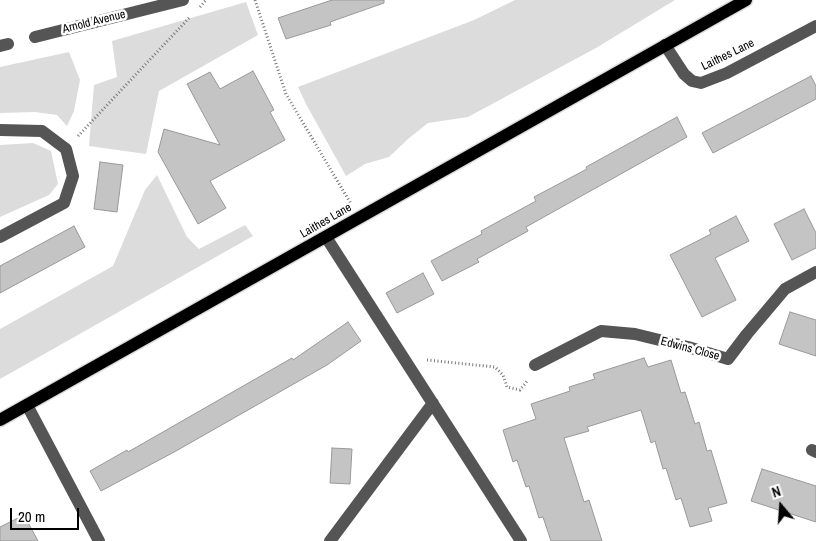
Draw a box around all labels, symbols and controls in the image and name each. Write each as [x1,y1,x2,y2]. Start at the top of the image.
street label: Arnold Avenue [61,7,127,37]
street label: Laithes Lane [699,36,757,74]
street label: Laithes Lane [298,201,354,241]
street label: Edwins Close [659,334,721,364]
north arrow [756,481,806,531]
text: N [770,482,783,502]
scale bar [12,498,81,530]
text: 20 m [18,506,45,527]

